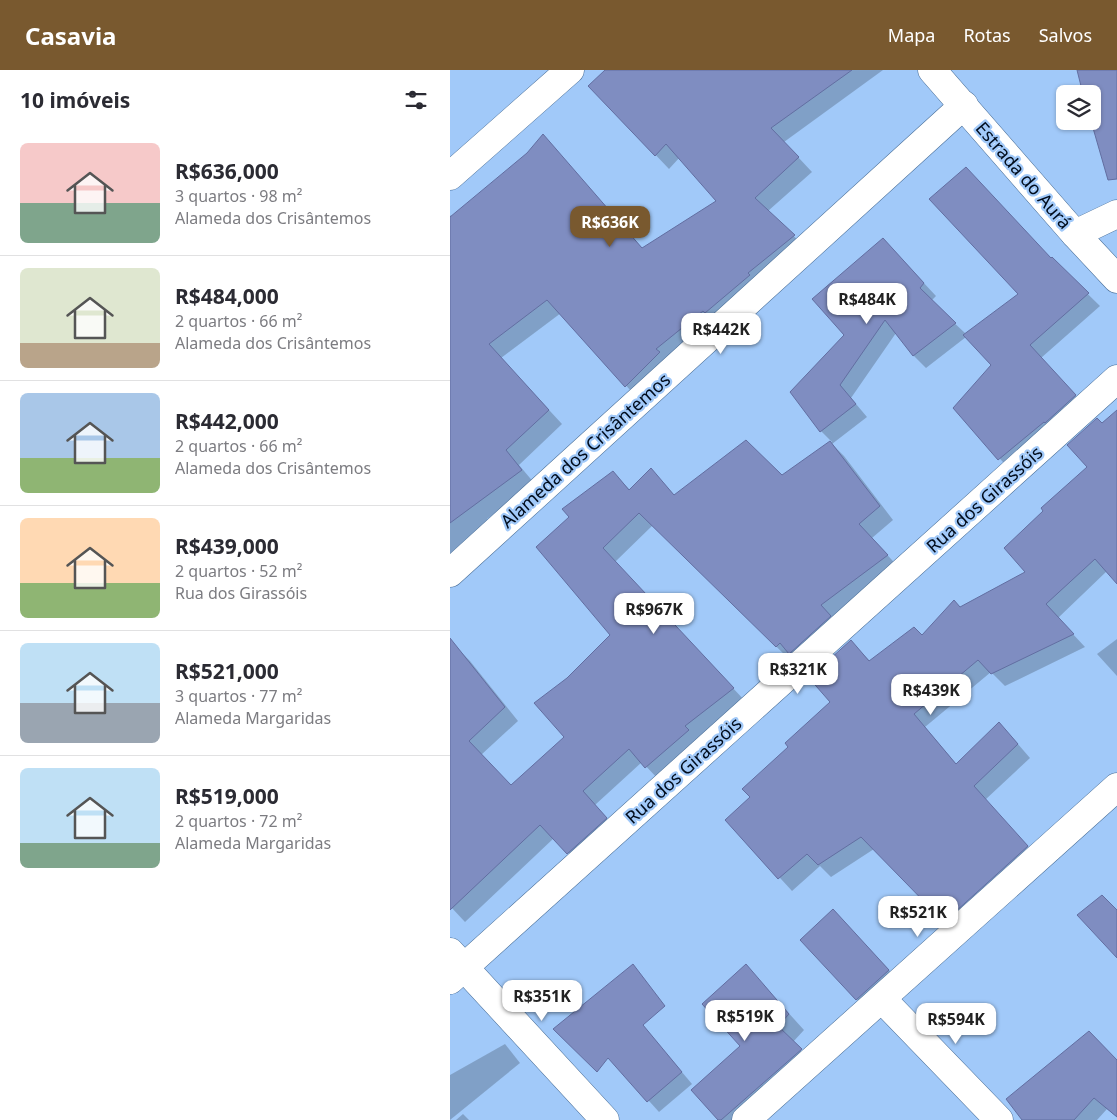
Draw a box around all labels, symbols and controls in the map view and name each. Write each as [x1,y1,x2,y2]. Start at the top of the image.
text: Casavia [25,19,116,52]
text: Mapa [888,23,935,47]
text: Rotas [963,23,1011,47]
text: Salvos [1039,23,1092,47]
map controls [1056,85,1101,130]
button: layers [1056,85,1101,130]
text: 10 imóveis [20,86,130,114]
icon: filters [402,86,430,114]
street label: Estrada do Aurá [971,116,1077,234]
text: R$636,000 [175,157,279,185]
icon: home [60,163,120,223]
text: 3 quartos · 98 m² [175,185,302,207]
pin: R$636K [569,206,651,248]
text: Alameda dos Crisântemos [175,207,371,229]
text: R$636K [581,211,639,233]
text: R$484,000 [175,282,279,310]
pin: R$484K [826,282,908,325]
icon: home [60,288,120,348]
text: R$484K [838,288,896,310]
text: 2 quartos · 66 m² [175,310,302,332]
pin: R$442K [680,312,762,355]
text: R$442K [692,318,750,340]
text: Alameda dos Crisântemos [175,332,371,354]
street label: Alameda dos Crisântemos [495,367,675,533]
text: R$442,000 [175,407,279,435]
icon: home [60,413,120,473]
text: 2 quartos · 66 m² [175,435,302,457]
street label: Rua dos Girassóis [921,440,1047,558]
text: Alameda dos Crisântemos [175,457,371,479]
text: R$439,000 [175,532,279,560]
icon: home [60,538,120,598]
text: 2 quartos · 52 m² [175,560,302,582]
text: Rua dos Girassóis [175,582,307,604]
pin: R$967K [613,592,695,635]
text: R$967K [625,598,683,620]
pin: R$321K [757,652,839,695]
text: R$521,000 [175,657,279,685]
text: R$321K [769,658,827,680]
icon: home [60,663,120,723]
pin: R$439K [890,674,972,716]
text: R$439K [902,679,960,701]
text: 3 quartos · 77 m² [175,685,302,707]
text: Alameda Margaridas [175,707,331,729]
street label: Rua dos Girassóis [620,711,746,829]
text: R$519,000 [175,782,279,810]
icon: home [60,788,120,848]
text: 2 quartos · 72 m² [175,810,302,832]
text: Alameda Margaridas [175,832,331,854]
pin: R$521K [877,896,959,938]
text: R$521K [889,901,947,923]
pin: R$351K [501,980,583,1022]
text: R$351K [513,985,571,1007]
pin: R$519K [704,1000,786,1042]
pin: R$594K [915,1002,997,1045]
text: R$519K [716,1005,774,1027]
text: R$594K [927,1008,985,1030]

